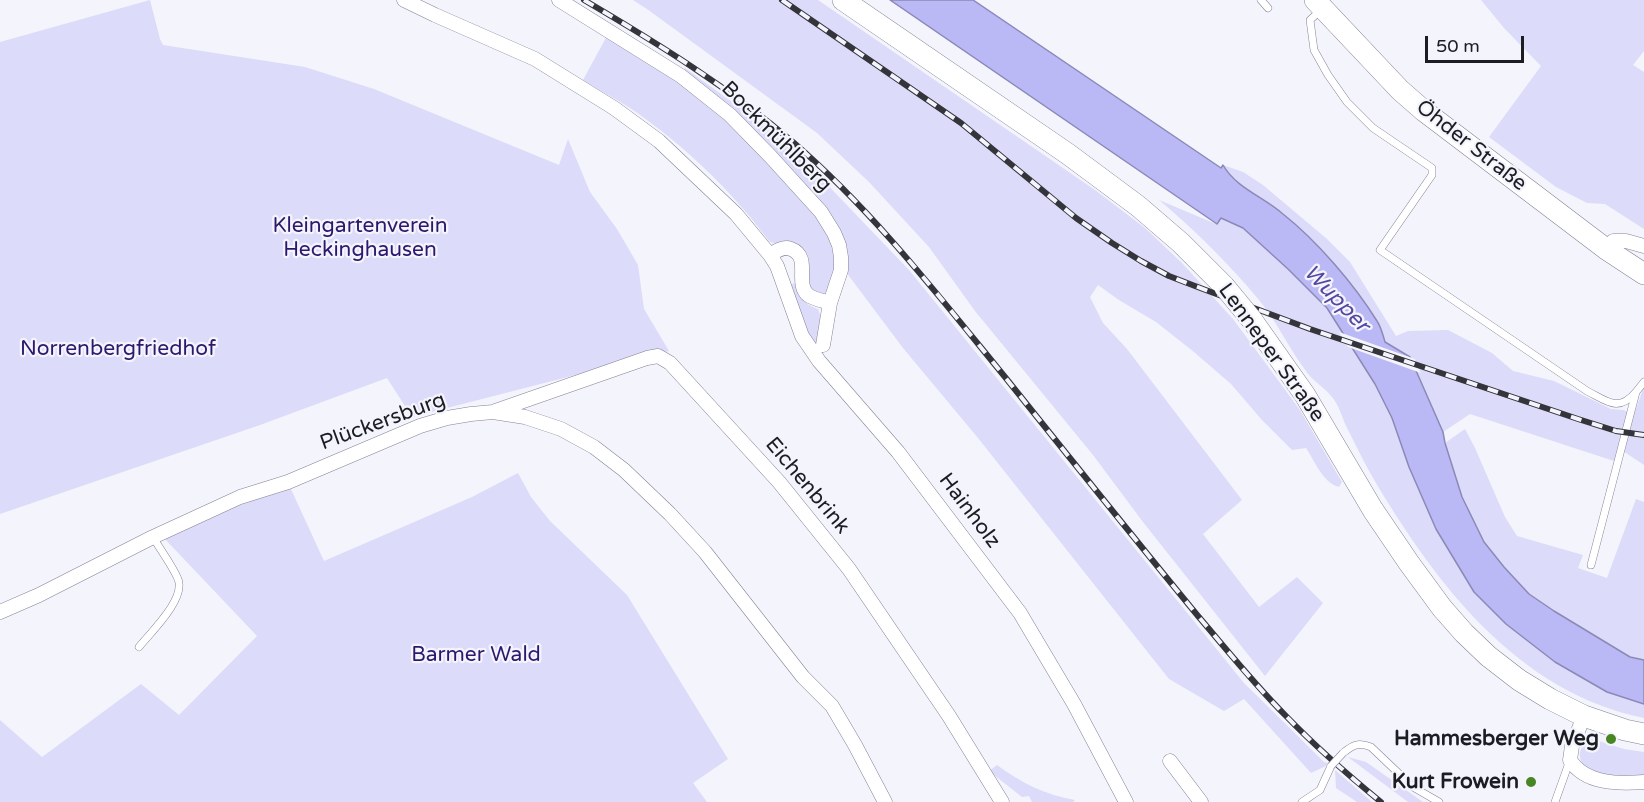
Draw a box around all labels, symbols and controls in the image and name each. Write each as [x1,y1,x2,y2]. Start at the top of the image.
scale bar [1428,24,1527,62]
text: 50 m [1436,35,1480,57]
street label: Bockmühlberg [715,76,837,198]
street label: Öhder Straße [1411,95,1531,197]
park label: Kleingartenverein Heckinghausen [272,213,448,263]
water label: Wupper [1298,260,1374,338]
street label: Lenneper Straße [1212,279,1330,427]
park label: Norrenbergfriedhof [20,336,216,362]
street label: Plückersburg [317,388,449,456]
street label: Eichenbrink [759,433,855,539]
street label: Hainholz [933,469,1005,553]
park label: Barmer Wald [411,642,541,668]
place label: Hammesberger Weg [1394,726,1599,752]
marker: Hammesberger Weg [1604,732,1618,746]
place label: Kurt Frowein [1392,769,1519,795]
marker: Kurt Frowein [1524,775,1538,789]

